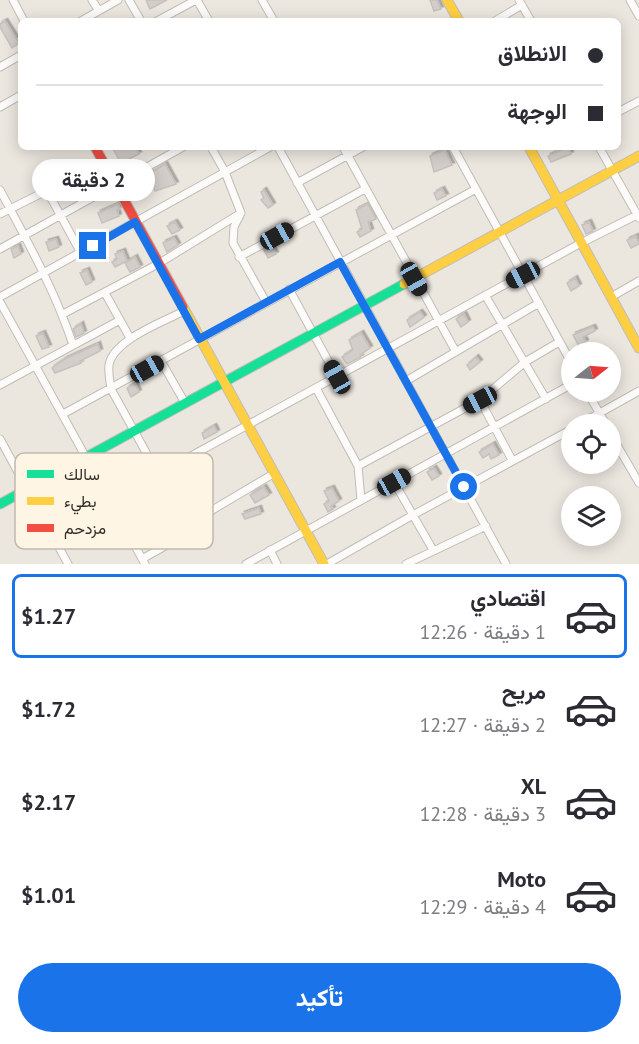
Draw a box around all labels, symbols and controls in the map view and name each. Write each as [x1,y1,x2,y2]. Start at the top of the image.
text: الانطلاق [498,39,567,67]
text: الوجهة [507,97,567,125]
callout: 2 دقيقة [32,159,154,201]
text: 2 دقيقة [62,167,125,193]
car [257,219,297,253]
route end [79,232,106,259]
car [397,259,431,299]
car [503,259,543,291]
north arrow [561,342,621,402]
map controls [561,342,621,546]
car [127,352,167,386]
car [320,357,354,397]
car [460,384,500,416]
button: locate [561,414,621,474]
legend [15,453,213,549]
text: سالك [64,464,100,484]
car [374,465,414,499]
route start [450,473,477,500]
button: layers [561,486,621,546]
text: بطيء [64,491,96,515]
text: مزدحم [64,518,106,539]
text: اقتصادي [470,584,546,612]
icon: car [564,589,618,643]
text: $1.27 [21,602,76,630]
text: 1 دقيقة · 12:26 [419,619,546,645]
text: مريح [502,677,546,705]
icon: car [564,682,618,736]
text: $1.72 [21,695,76,723]
text: 2 دقيقة · 12:27 [419,712,546,738]
text: XL [521,772,546,800]
icon: car [564,775,618,829]
text: $2.17 [21,788,76,816]
text: 3 دقيقة · 12:28 [419,801,546,827]
text: Moto [497,865,546,893]
icon: car [564,868,618,922]
text: $1.01 [21,881,76,909]
text: 4 دقيقة · 12:29 [419,894,546,920]
button: تأكيد [18,963,621,1032]

